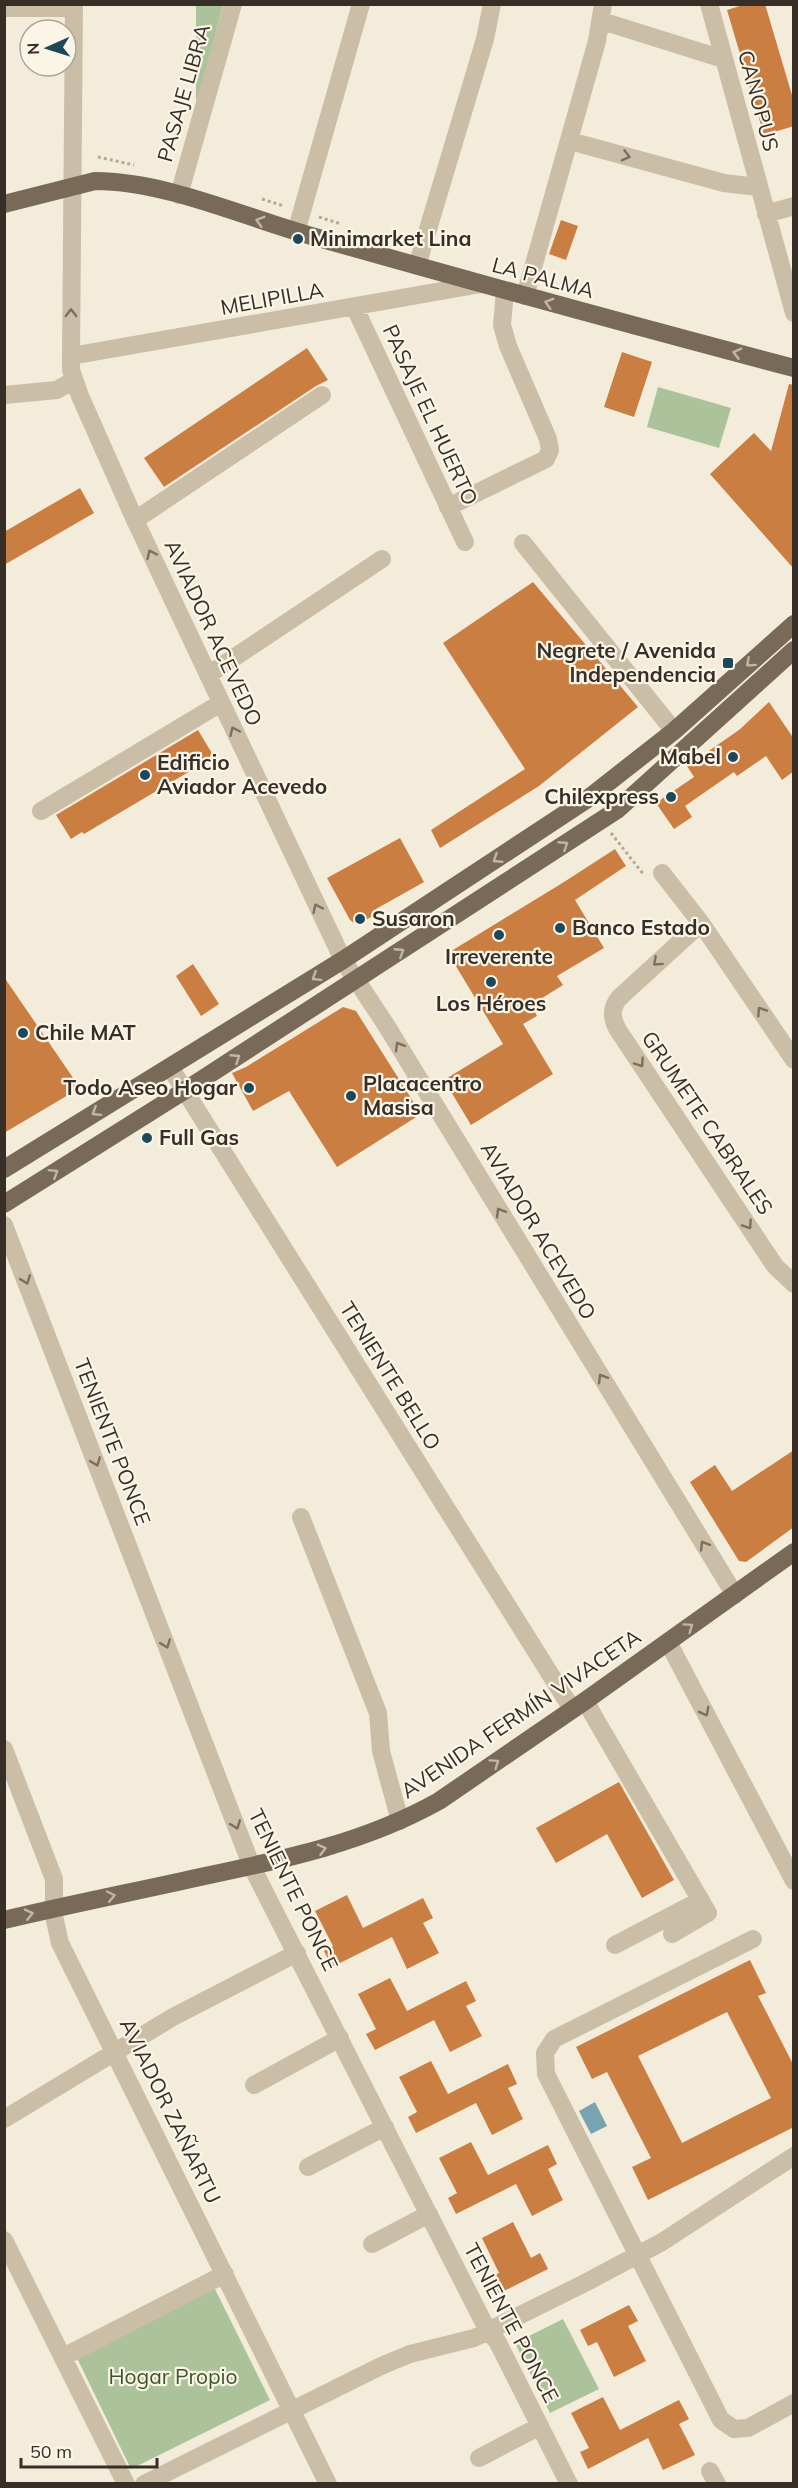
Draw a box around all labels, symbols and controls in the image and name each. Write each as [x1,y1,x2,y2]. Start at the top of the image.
north arrow [18,18,78,78]
street label: PASAJE LIBRA [151,20,215,165]
text: N [23,42,43,55]
street label: CANOPUS [733,47,785,154]
one-way arrow [620,149,631,161]
one-way arrow [255,215,266,228]
place label: Minimarket Lina [310,225,472,251]
marker: Minimarket Lina [291,232,305,246]
street label: LA PALMA [489,251,598,303]
street label: MELIPILLA [218,276,326,320]
one-way arrow [544,298,555,310]
one-way arrow [65,309,77,318]
street label: PASAJE EL HUERTO [378,320,484,509]
one-way arrow [732,348,742,361]
street label: AVIADOR ACEVEDO [159,535,268,730]
one-way arrow [147,550,159,561]
place label: Negrete / Avenida Independencia [536,637,716,687]
marker: Negrete / Avenida Independencia [721,656,735,670]
one-way arrow [746,656,757,667]
one-way arrow [230,726,242,737]
place label: Mabel [660,743,721,769]
place label: Edificio Aviador Acevedo [157,749,327,799]
marker: Mabel [726,750,740,764]
marker: Edificio Aviador Acevedo [138,768,152,782]
place label: Chilexpress [544,783,659,809]
marker: Chilexpress [664,790,678,804]
one-way arrow [557,842,568,853]
one-way arrow [492,851,503,862]
one-way arrow [312,903,324,914]
place label: Susaron [372,905,455,931]
marker: Susaron [353,912,367,926]
place label: Banco Estado [572,914,710,940]
marker: Banco Estado [553,921,567,935]
marker: Irreverente [492,928,506,942]
place label: Irreverente [445,943,553,969]
one-way arrow [393,948,404,959]
one-way arrow [654,955,665,966]
one-way arrow [312,969,322,981]
marker: Los Héroes [484,975,498,989]
place label: Los Héroes [436,990,546,1016]
one-way arrow [757,1007,768,1018]
place label: Chile MAT [35,1019,136,1045]
marker: Chile MAT [16,1026,30,1040]
street label: GRUMETE CABRALES [637,1026,779,1219]
one-way arrow [394,1042,406,1052]
one-way arrow [230,1054,241,1065]
one-way arrow [633,1057,644,1068]
place label: Placacentro Masisa [363,1070,482,1120]
place label: Todo Aseo Hogar [63,1074,238,1100]
marker: Todo Aseo Hogar [242,1081,256,1095]
marker: Placacentro Masisa [344,1089,358,1103]
one-way arrow [92,1105,102,1117]
place label: Full Gas [159,1124,239,1150]
marker: Full Gas [140,1131,154,1145]
street label: AVIADOR ACEVEDO [476,1137,602,1324]
one-way arrow [48,1169,58,1181]
one-way arrow [496,1208,508,1218]
one-way arrow [741,1219,752,1230]
one-way arrow [18,1274,31,1285]
street label: TENIENTE BELLO [335,1297,447,1454]
street label: TENIENTE PONCE [69,1354,157,1529]
one-way arrow [598,1374,610,1384]
one-way arrow [89,1455,101,1466]
one-way arrow [700,1541,712,1551]
street label: AVENIDA FERMÍN VIVACETA [396,1623,646,1803]
one-way arrow [683,1623,694,1634]
one-way arrow [159,1637,171,1648]
one-way arrow [698,1706,709,1716]
one-way arrow [488,1759,499,1770]
street label: TENIENTE PONCE [243,1804,344,1975]
one-way arrow [229,1819,241,1830]
one-way arrow [316,1844,327,1856]
one-way arrow [106,1890,116,1903]
one-way arrow [24,1908,34,1921]
street label: AVIADOR ZAÑARTU [115,2014,227,2207]
street label: TENIENTE PONCE [459,2238,565,2407]
park label: Hogar Propio [109,2363,237,2389]
scale bar [21,2431,158,2469]
text: 50 m [30,2440,72,2463]

